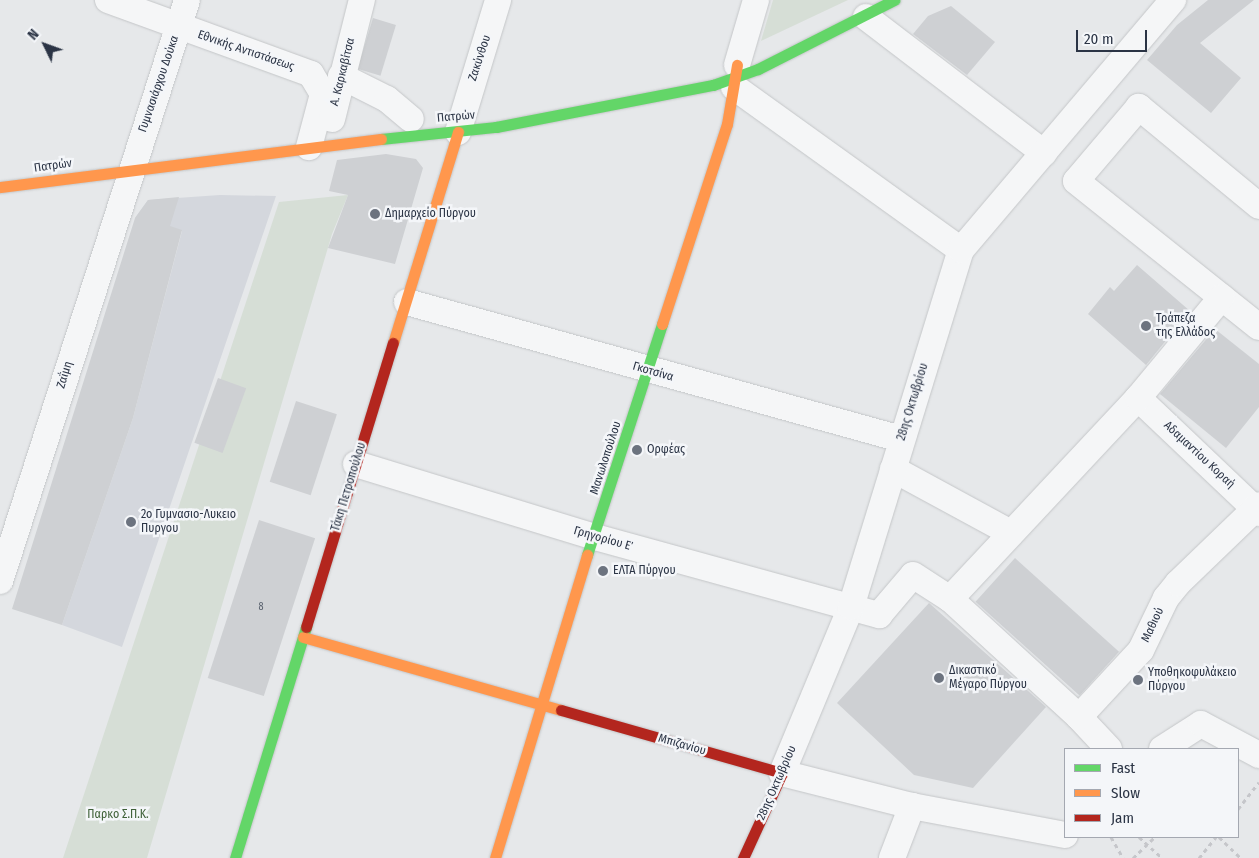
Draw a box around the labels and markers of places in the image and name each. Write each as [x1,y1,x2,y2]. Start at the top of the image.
place label: Δημαρχείο Πύργου [385,207,476,221]
marker: Δημαρχείο Πύργου [369,208,381,220]
place label: Τράπεζα της Ελλάδος [1156,312,1215,340]
marker: Τράπεζα της Ελλάδος [1140,320,1152,332]
place label: Ορφέας [647,443,685,457]
marker: Ορφέας [631,444,643,456]
place label: 2ο Γυμνασιο-Λυκειο Πυργου [141,508,236,536]
marker: 2ο Γυμνασιο-Λυκειο Πυργου [125,516,137,528]
place label: ΕΛΤΑ Πύργου [613,564,676,578]
marker: ΕΛΤΑ Πύργου [597,565,609,577]
place label: Δικαστικό Μέγαρο Πύργου [949,664,1027,692]
place label: Υποθηκοφυλάκειο Πύργου [1148,666,1237,694]
marker: Δικαστικό Μέγαρο Πύργου [933,672,945,684]
marker: Υποθηκοφυλάκειο Πύργου [1132,674,1144,686]

